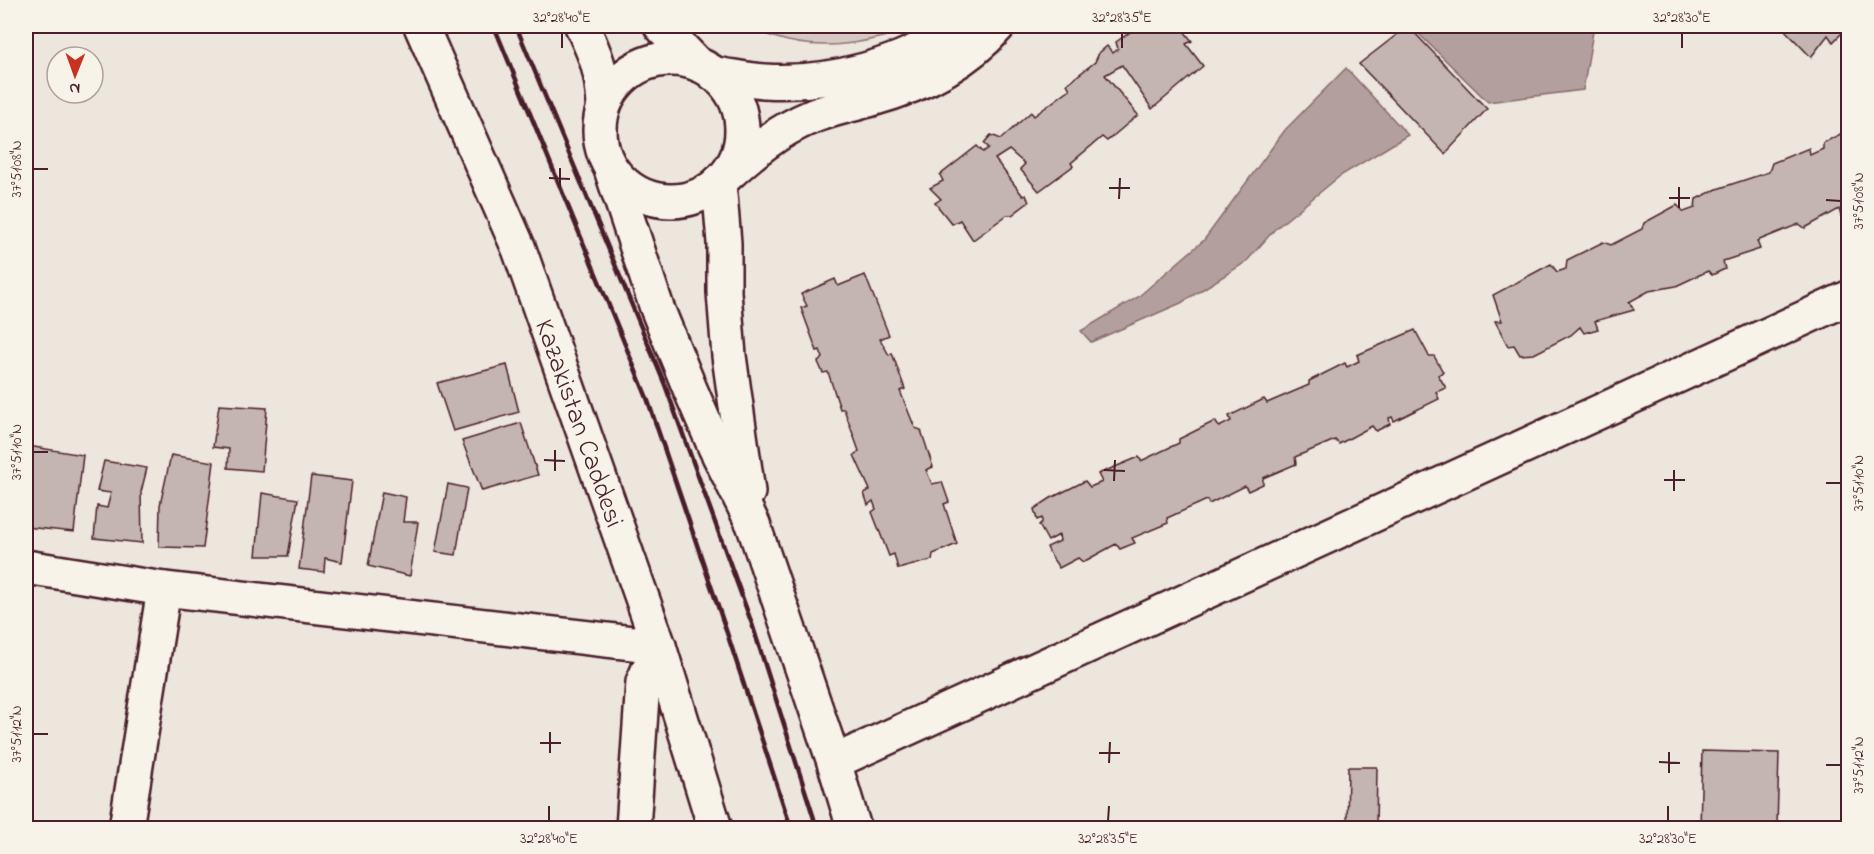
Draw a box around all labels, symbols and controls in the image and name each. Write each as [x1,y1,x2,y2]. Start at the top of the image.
text: 32°28'40"E [533,7,591,29]
text: 32°28'35"E [1092,7,1152,29]
text: 32°28'30"E [1653,7,1711,29]
north arrow [45,45,105,105]
text: N [69,76,80,100]
text: 37°51'08"N [6,140,28,198]
text: 37°51'08"N [1848,172,1870,230]
street label: Kazakistan Caddesi [523,314,633,533]
text: 37°51'10"N [6,424,28,480]
text: 37°51'10"N [1848,455,1870,511]
text: 37°51'12"N [6,705,28,763]
text: 37°51'12"N [1848,736,1870,794]
text: 32°28'40"E [520,828,578,850]
text: 32°28'35"E [1078,828,1138,850]
text: 32°28'30"E [1639,828,1697,850]

